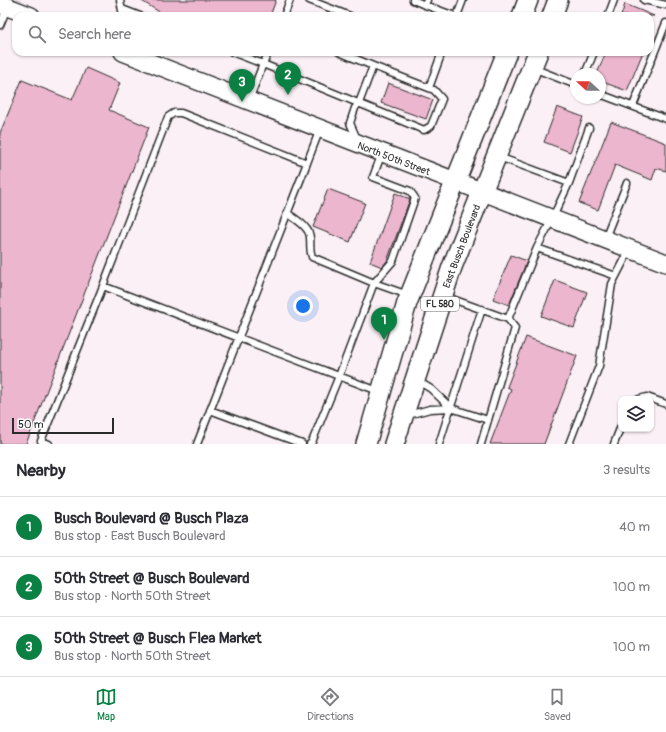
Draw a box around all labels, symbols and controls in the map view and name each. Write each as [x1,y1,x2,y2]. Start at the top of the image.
search box [12,12,654,56]
icon: search [26,23,48,45]
text: Search here [58,25,131,44]
pin: 2 [275,62,301,95]
north arrow [570,68,606,104]
pin: 3 [229,69,255,102]
street label: North 50th Street [356,140,433,179]
street label: East Busch Boulevard [440,203,483,290]
your location [293,296,313,316]
road number: FL 580 [421,297,459,311]
pin: 1 [371,307,397,340]
map controls [618,396,654,432]
button: layers [618,396,654,432]
scale bar [12,416,114,435]
text: 50 m [18,418,44,431]
text: Nearby [16,460,65,481]
text: 3 results [603,462,650,478]
text: Busch Boulevard @ Busch Plaza [54,509,249,528]
text: 1 [26,519,32,535]
text: 40 m [619,519,650,535]
text: Bus stop · East Busch Boulevard [54,528,226,544]
text: 50th Street @ Busch Boulevard [54,569,250,588]
text: 2 [25,579,33,595]
text: 100 m [613,579,650,595]
text: Bus stop · North 50th Street [54,588,211,604]
text: 50th Street @ Busch Flea Market [54,629,262,648]
text: 3 [25,639,33,655]
text: 100 m [613,639,650,655]
text: Bus stop · North 50th Street [54,648,211,664]
tab: Map [95,686,117,723]
tab: Directions [307,686,354,723]
tab: Saved [544,686,571,723]

